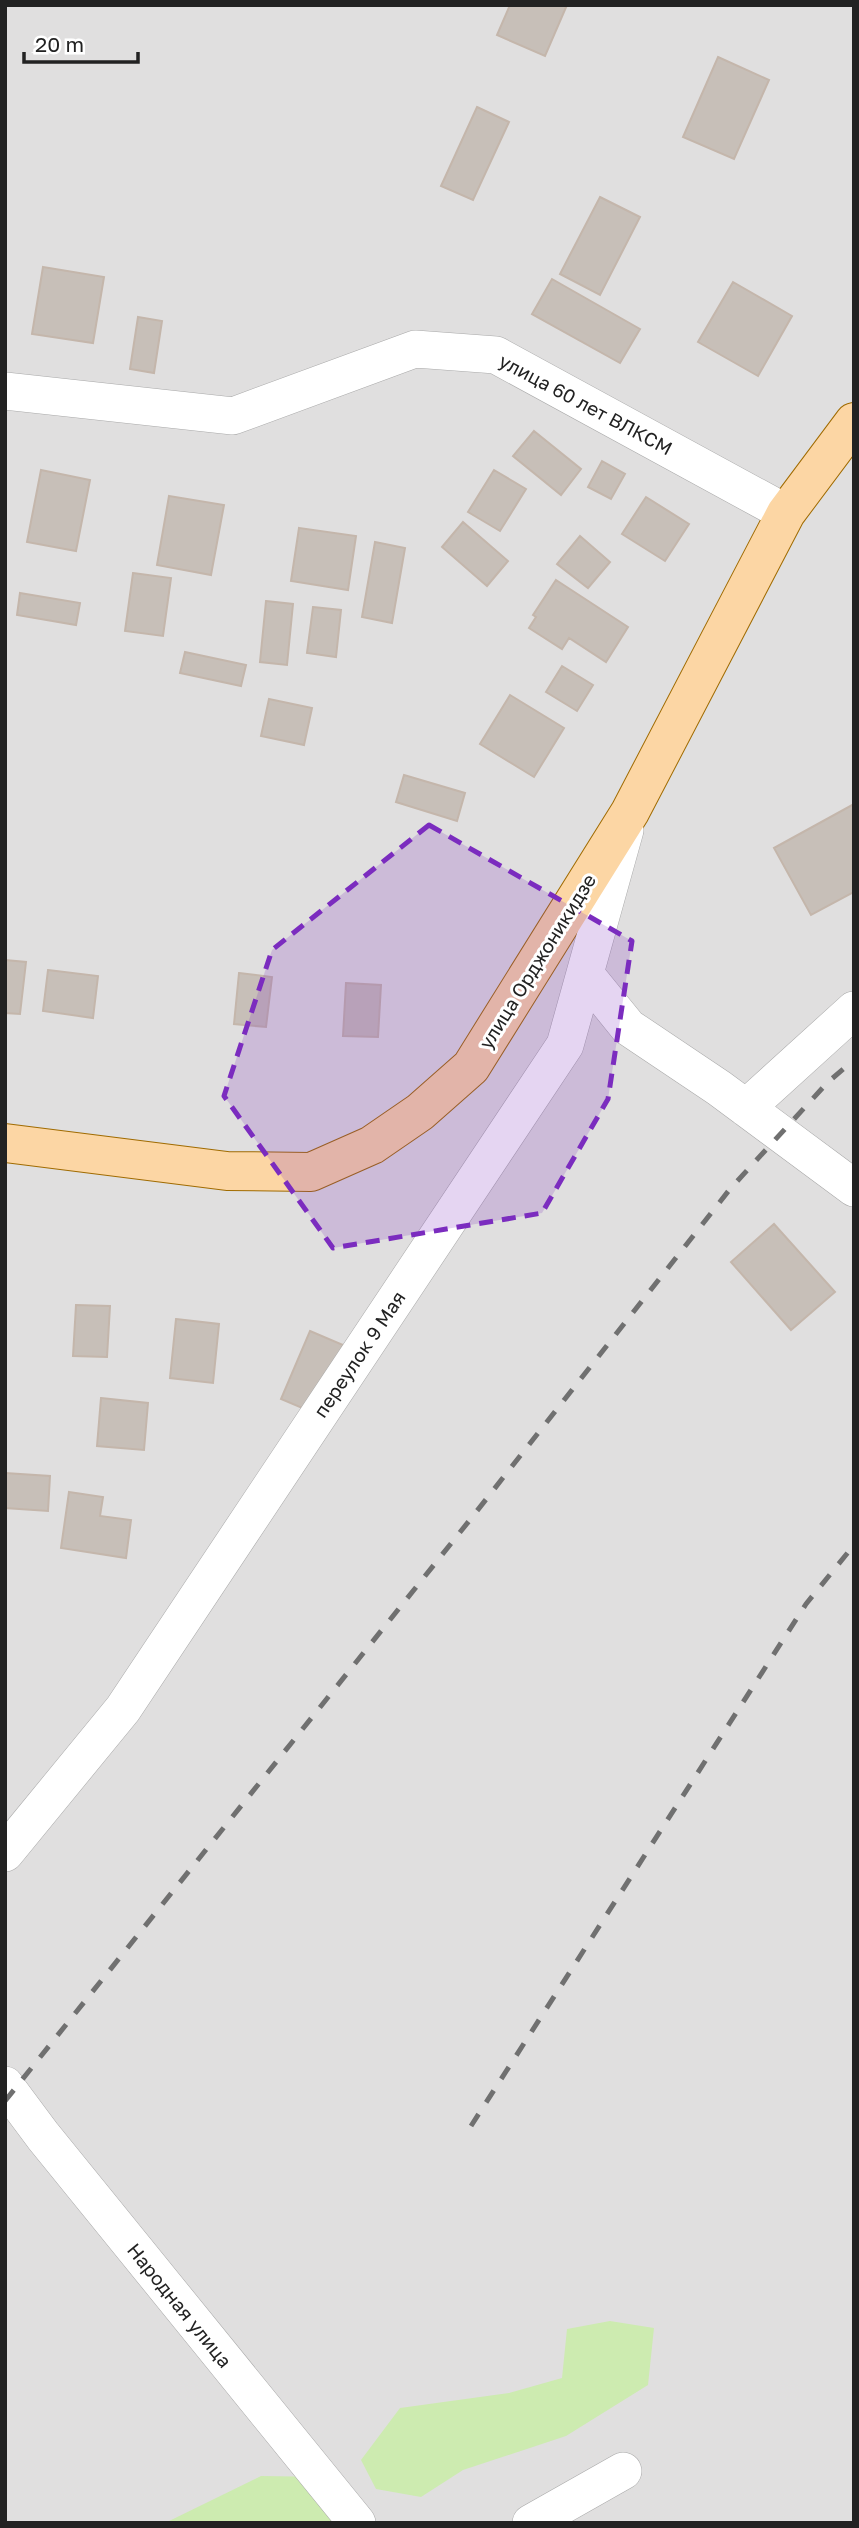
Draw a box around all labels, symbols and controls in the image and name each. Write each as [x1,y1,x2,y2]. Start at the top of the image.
scale bar [24,21,138,65]
text: 20 m [35,31,84,57]
street label: улица 60 лет ВЛКСМ [495,349,677,459]
street label: улица Орджоникидзе [474,869,600,1053]
street label: переулок 9 Мая [308,1286,410,1422]
street label: Народная улица [123,2238,237,2372]

